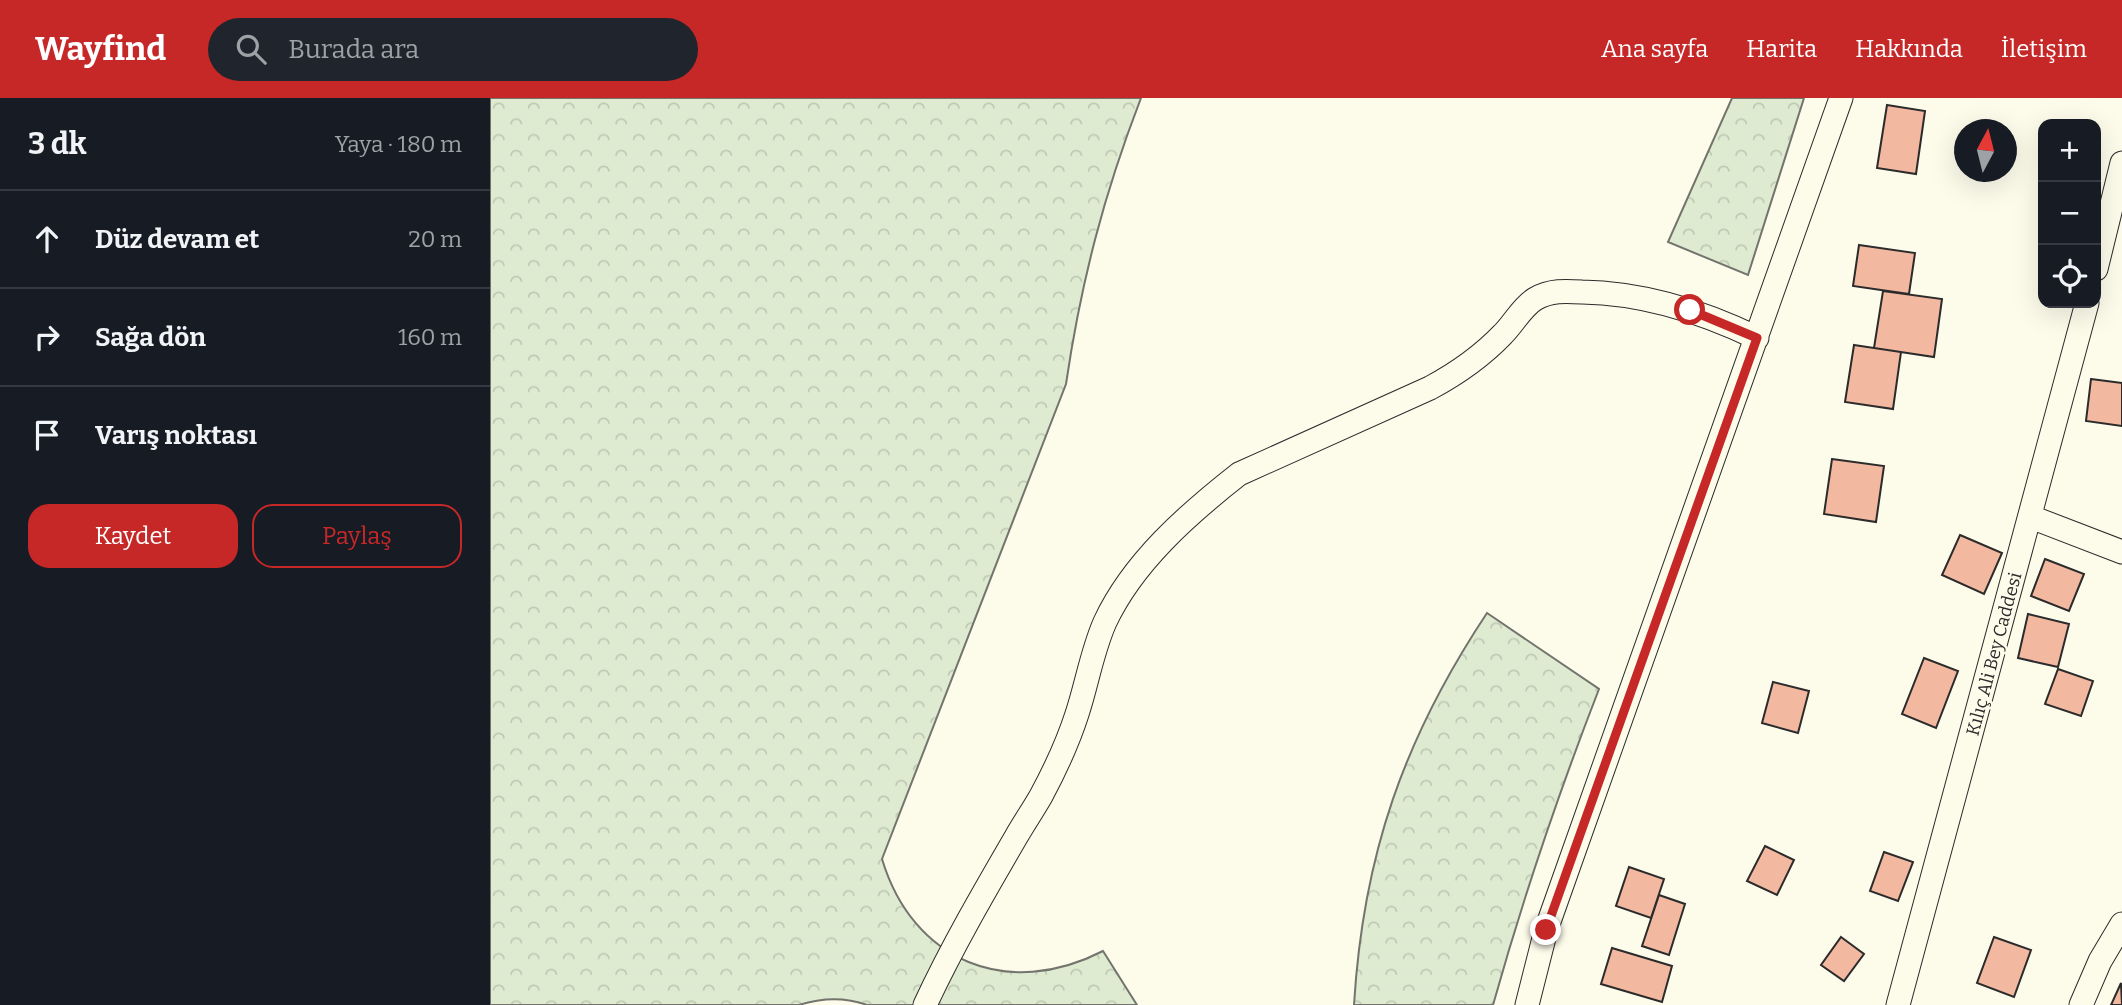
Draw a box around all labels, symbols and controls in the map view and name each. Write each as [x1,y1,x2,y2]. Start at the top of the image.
search box [208,18,698,81]
text: Wayfind [35,29,166,69]
icon: search [232,30,270,68]
text: Burada ara [288,34,419,65]
text: Ana sayfa [1601,35,1708,63]
text: Harita [1746,35,1817,63]
text: Hakkında [1855,35,1963,63]
text: İletişim [2001,35,2087,63]
north arrow [1954,119,2017,182]
map controls [2038,119,2101,308]
button: + [2038,119,2101,182]
text: 3 dk [28,126,87,162]
text: Yaya · 180 m [335,130,462,158]
button: − [2038,182,2101,245]
icon: ahead [28,220,66,258]
text: Düz devam et [95,224,259,255]
text: 20 m [408,225,462,253]
button: locate [2038,245,2101,308]
route start [1674,294,1705,325]
icon: right [28,318,66,356]
text: Sağa dön [95,322,206,353]
text: 160 m [398,323,462,351]
icon: arrive [28,416,66,454]
text: Varış noktası [95,420,257,451]
button: Kaydet [28,504,238,568]
button: Paylaş [252,504,462,568]
street label: Kılıç Ali Bey Caddesi [1962,570,2026,738]
route end [1530,914,1561,945]

